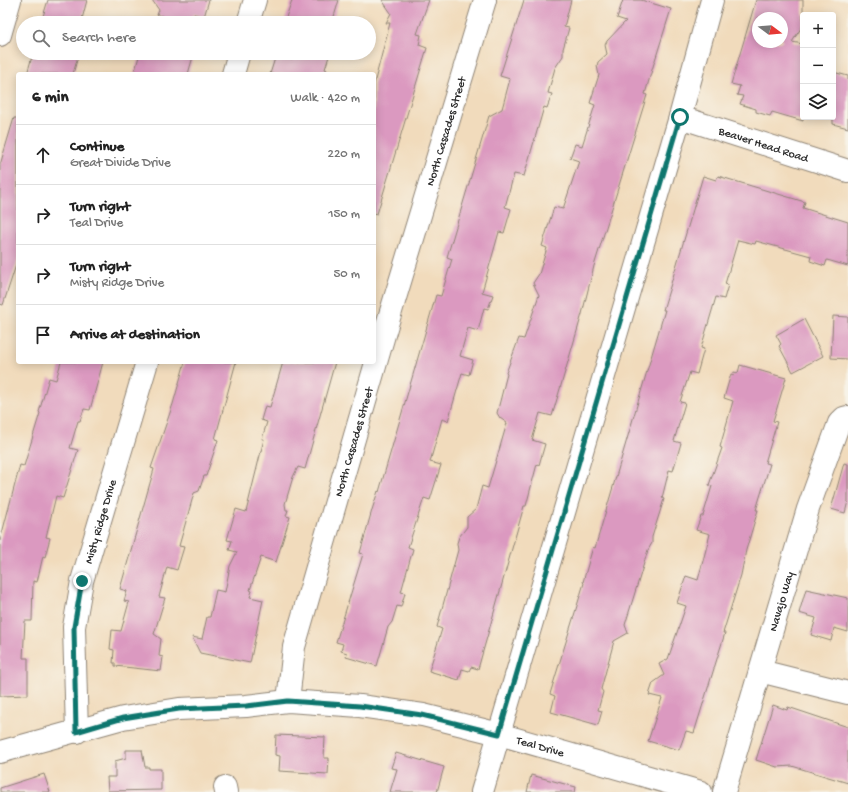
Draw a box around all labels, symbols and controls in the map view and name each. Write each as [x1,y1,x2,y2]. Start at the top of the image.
north arrow [752,12,788,48]
map controls [800,12,836,120]
button: + [800,12,836,48]
search box [16,16,376,60]
icon: search [30,27,52,49]
text: Search here [62,29,136,47]
button: − [800,48,836,84]
street label: North Cascades Street [424,74,471,188]
button: layers [800,84,836,120]
text: 6 min [32,88,68,108]
text: Walk · 420 m [291,91,360,106]
route start [671,108,689,126]
street label: Beaver Head Road [716,125,811,167]
text: Continue [70,138,124,156]
icon: ahead [32,144,54,166]
text: 220 m [328,147,360,162]
text: Great Divide Drive [70,156,171,171]
text: Turn right [70,198,130,216]
icon: right [32,204,54,226]
text: 150 m [328,207,360,222]
text: Teal Drive [70,216,123,231]
text: Turn right [70,258,130,276]
icon: right [32,264,54,286]
text: 50 m [333,267,360,282]
text: Misty Ridge Drive [70,276,164,291]
icon: arrive [32,324,54,346]
text: Arrive at destination [70,326,200,344]
street label: North Cascades Street [333,385,378,499]
street label: Misty Ridge Drive [83,477,121,566]
street label: Navajo Way [767,570,798,633]
route end [73,572,91,590]
street label: Teal Drive [513,734,566,762]

